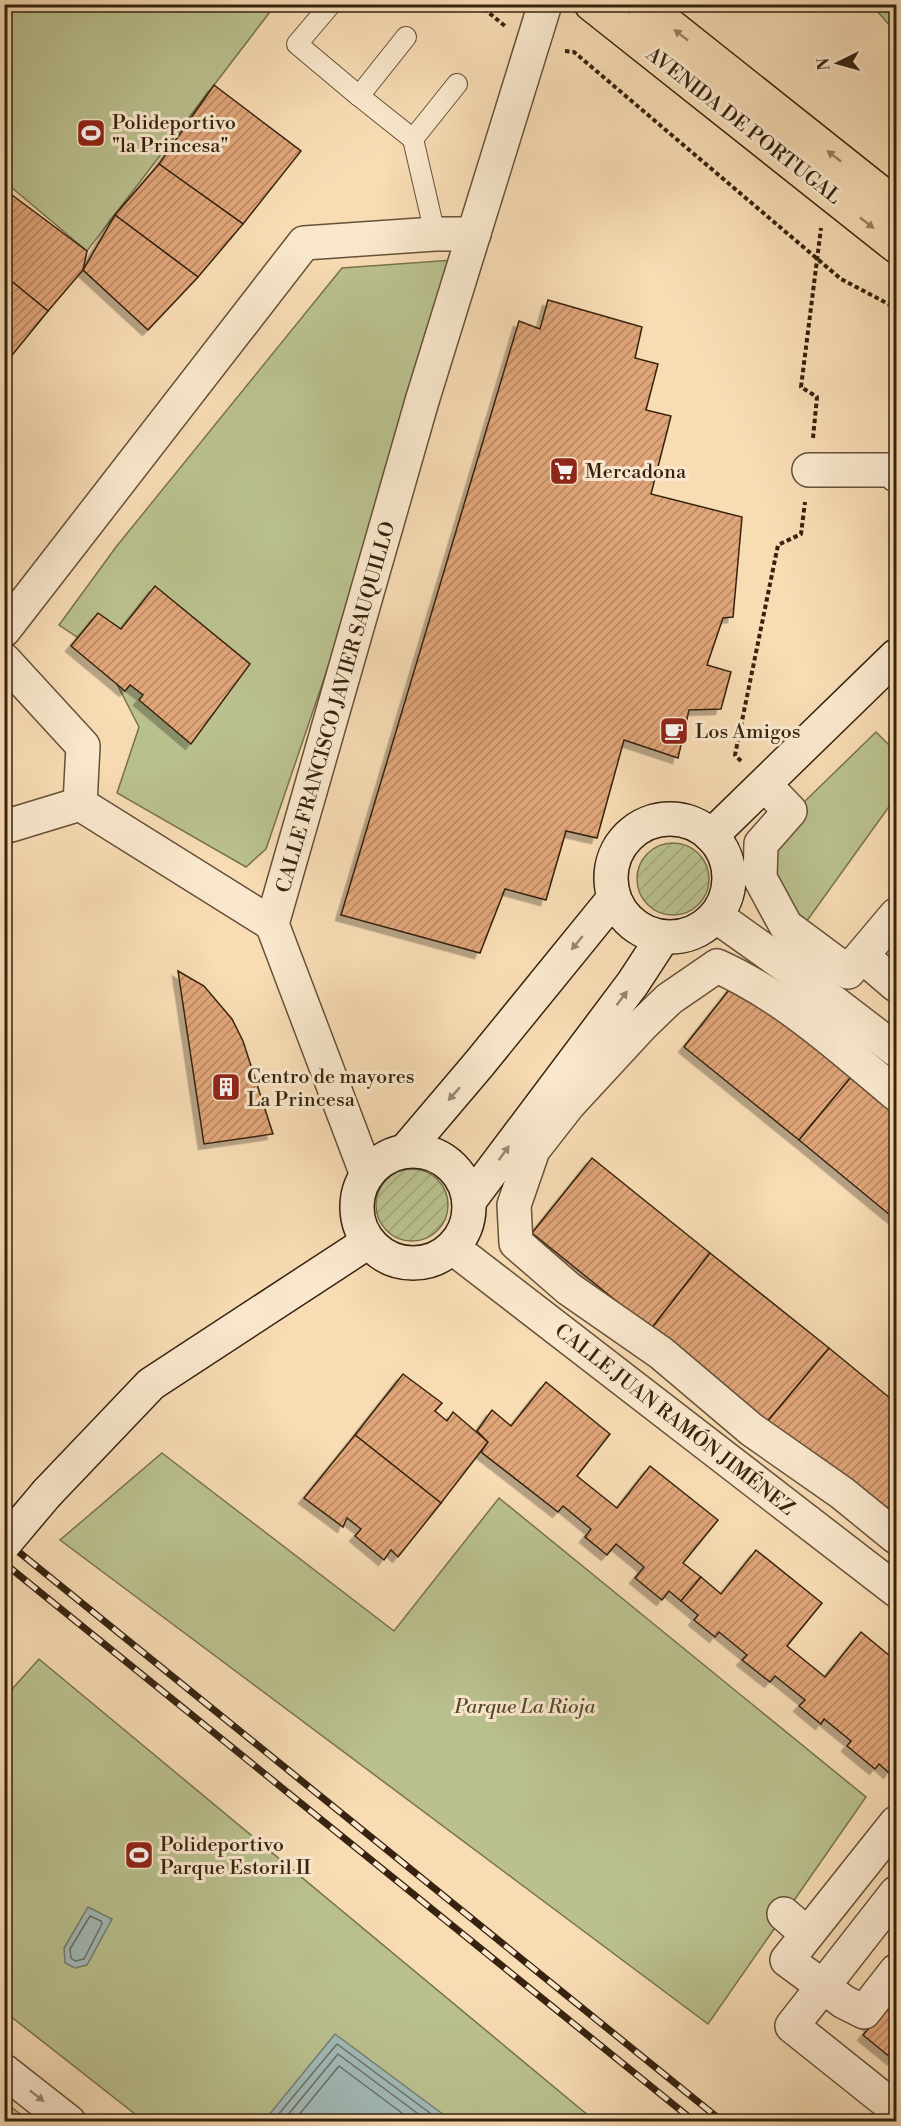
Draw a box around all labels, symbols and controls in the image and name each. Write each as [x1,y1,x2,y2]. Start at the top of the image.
one-way arrow [673,29,689,42]
north arrow [808,33,868,93]
street label: AVENIDA DE PORTUGAL [642,41,846,209]
place label: Polideportivo "la Princesa" [112,111,236,159]
sports icon: Polideportivo "la Princesa" [75,117,107,149]
one-way arrow [826,150,842,163]
one-way arrow [860,217,875,229]
supermarket icon: Mercadona [548,455,580,487]
place label: Mercadona [585,460,687,485]
street label: CALLE FRANCISCO JAVIER SAUQUILLO [271,519,402,896]
cafe icon: Los Amigos [658,715,690,747]
place label: Los Amigos [695,720,801,745]
one-way arrow [571,935,584,950]
one-way arrow [616,990,628,1005]
place label: Centro de mayores La Princesa [247,1065,415,1113]
building icon: Centro de mayores La Princesa [210,1071,242,1103]
one-way arrow [448,1086,461,1101]
one-way arrow [498,1145,510,1160]
street label: CALLE JUAN RAMÓN JIMÉNEZ [549,1318,800,1522]
park label: Parque La Rioja [454,1695,596,1720]
place label: Polideportivo Parque Estoril II [160,1833,311,1881]
sports icon: Polideportivo Parque Estoril II [123,1839,155,1871]
one-way arrow [29,2090,45,2103]

